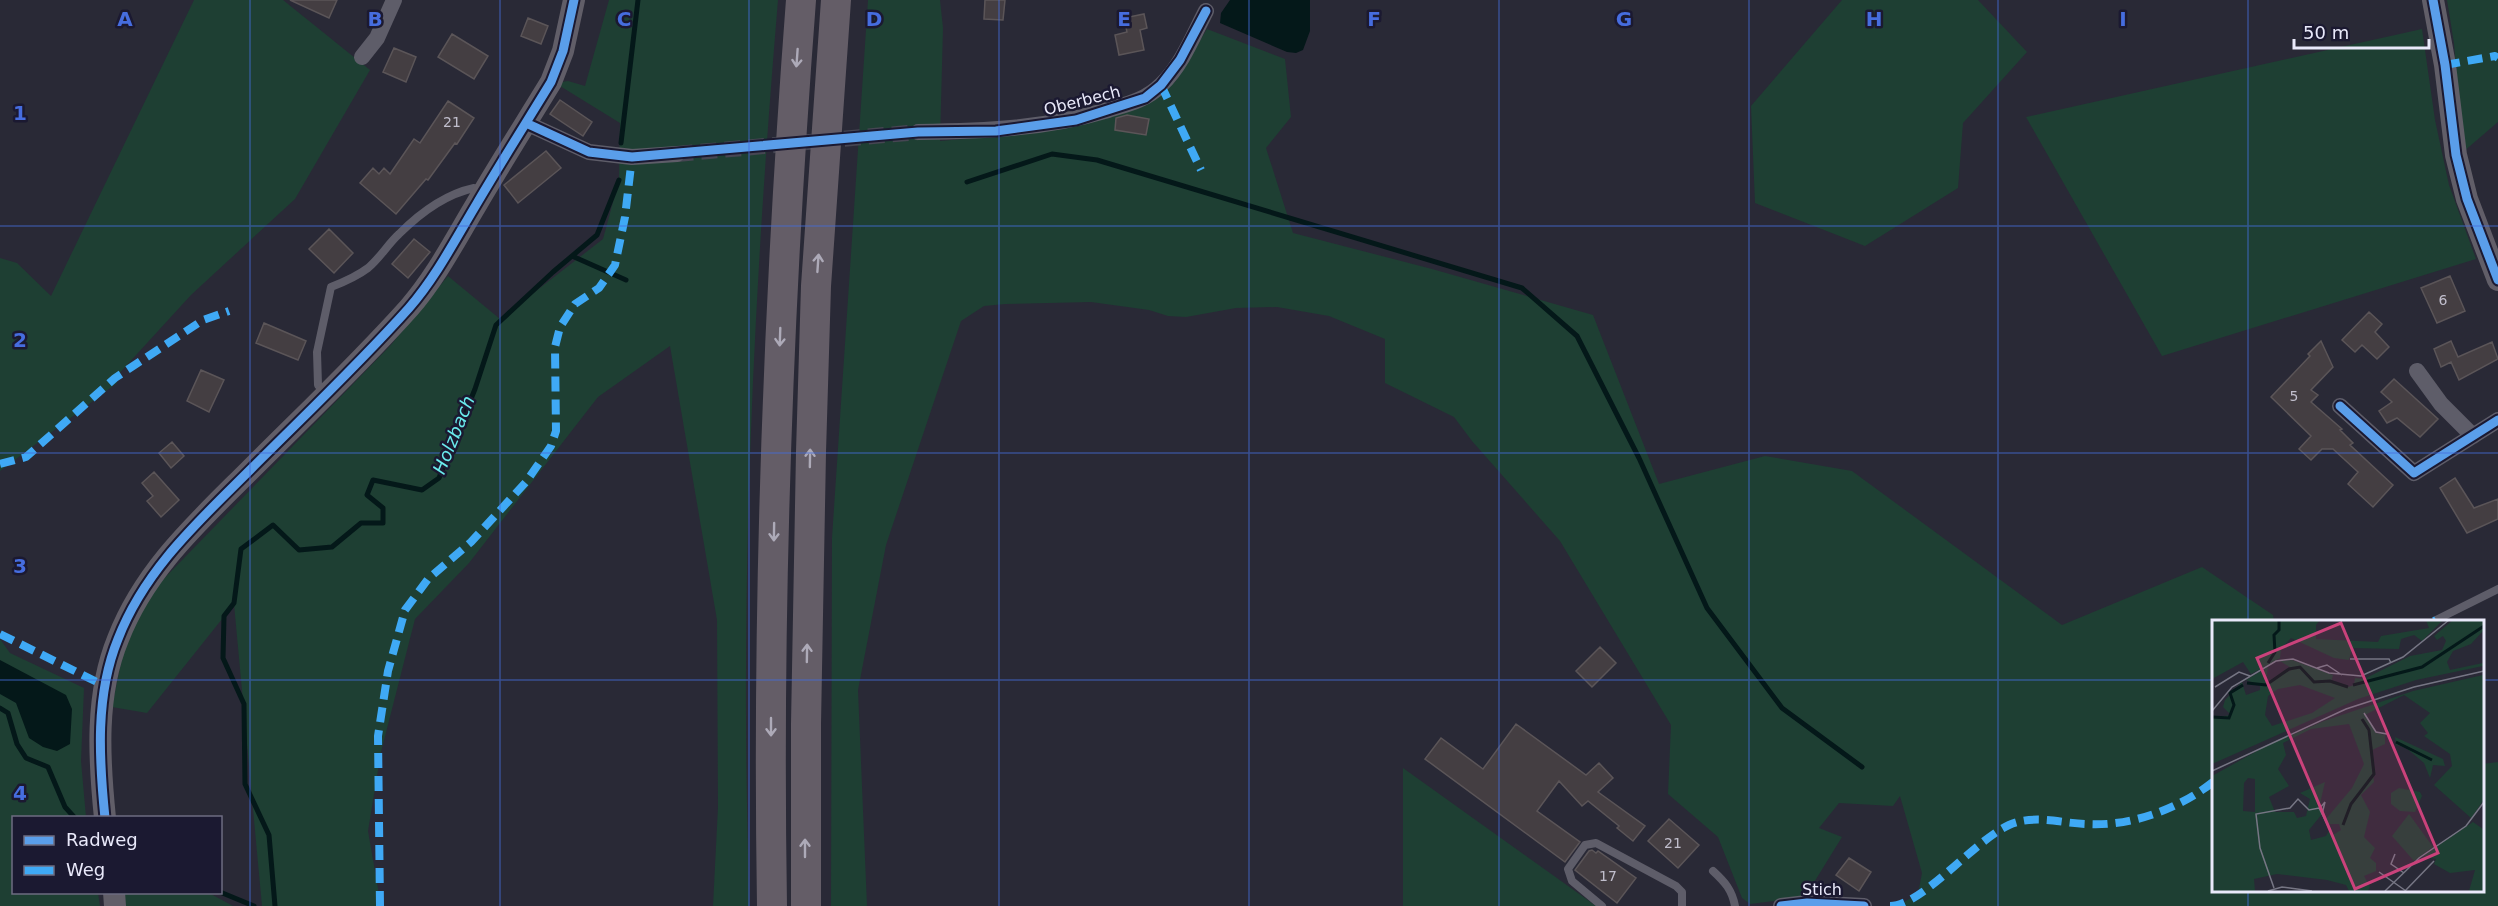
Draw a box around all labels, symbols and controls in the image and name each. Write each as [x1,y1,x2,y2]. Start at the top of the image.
text: A [117,7,133,31]
text: B [367,7,383,31]
text: C [617,7,631,31]
text: D [866,7,882,31]
text: E [1117,7,1131,31]
text: F [1367,7,1381,31]
text: G [1616,7,1632,31]
text: H [1866,7,1882,31]
text: I [2119,7,2127,31]
scale bar [2294,12,2429,50]
text: 50 m [2303,22,2349,43]
one-way arrow [791,48,802,68]
street label: Oberbech [1042,82,1122,119]
text: 1 [13,101,27,125]
house number: 21 [443,114,461,130]
one-way arrow [812,253,823,273]
house number: 6 [2439,292,2448,308]
one-way arrow [775,326,786,346]
text: 2 [13,328,27,352]
house number: 5 [2290,388,2298,404]
water label: Holzbach [428,393,479,477]
one-way arrow [805,448,816,468]
one-way arrow [768,521,780,541]
text: 3 [13,554,27,578]
inset map [2212,620,2483,891]
one-way arrow [801,643,813,663]
one-way arrow [765,716,777,736]
text: 4 [13,781,27,805]
legend [12,816,222,894]
text: Radweg [66,829,138,850]
house number: 21 [1664,835,1682,851]
one-way arrow [799,838,811,858]
text: Weg [66,859,105,880]
house number: 17 [1599,868,1617,884]
street label: Stich [1802,880,1842,899]

